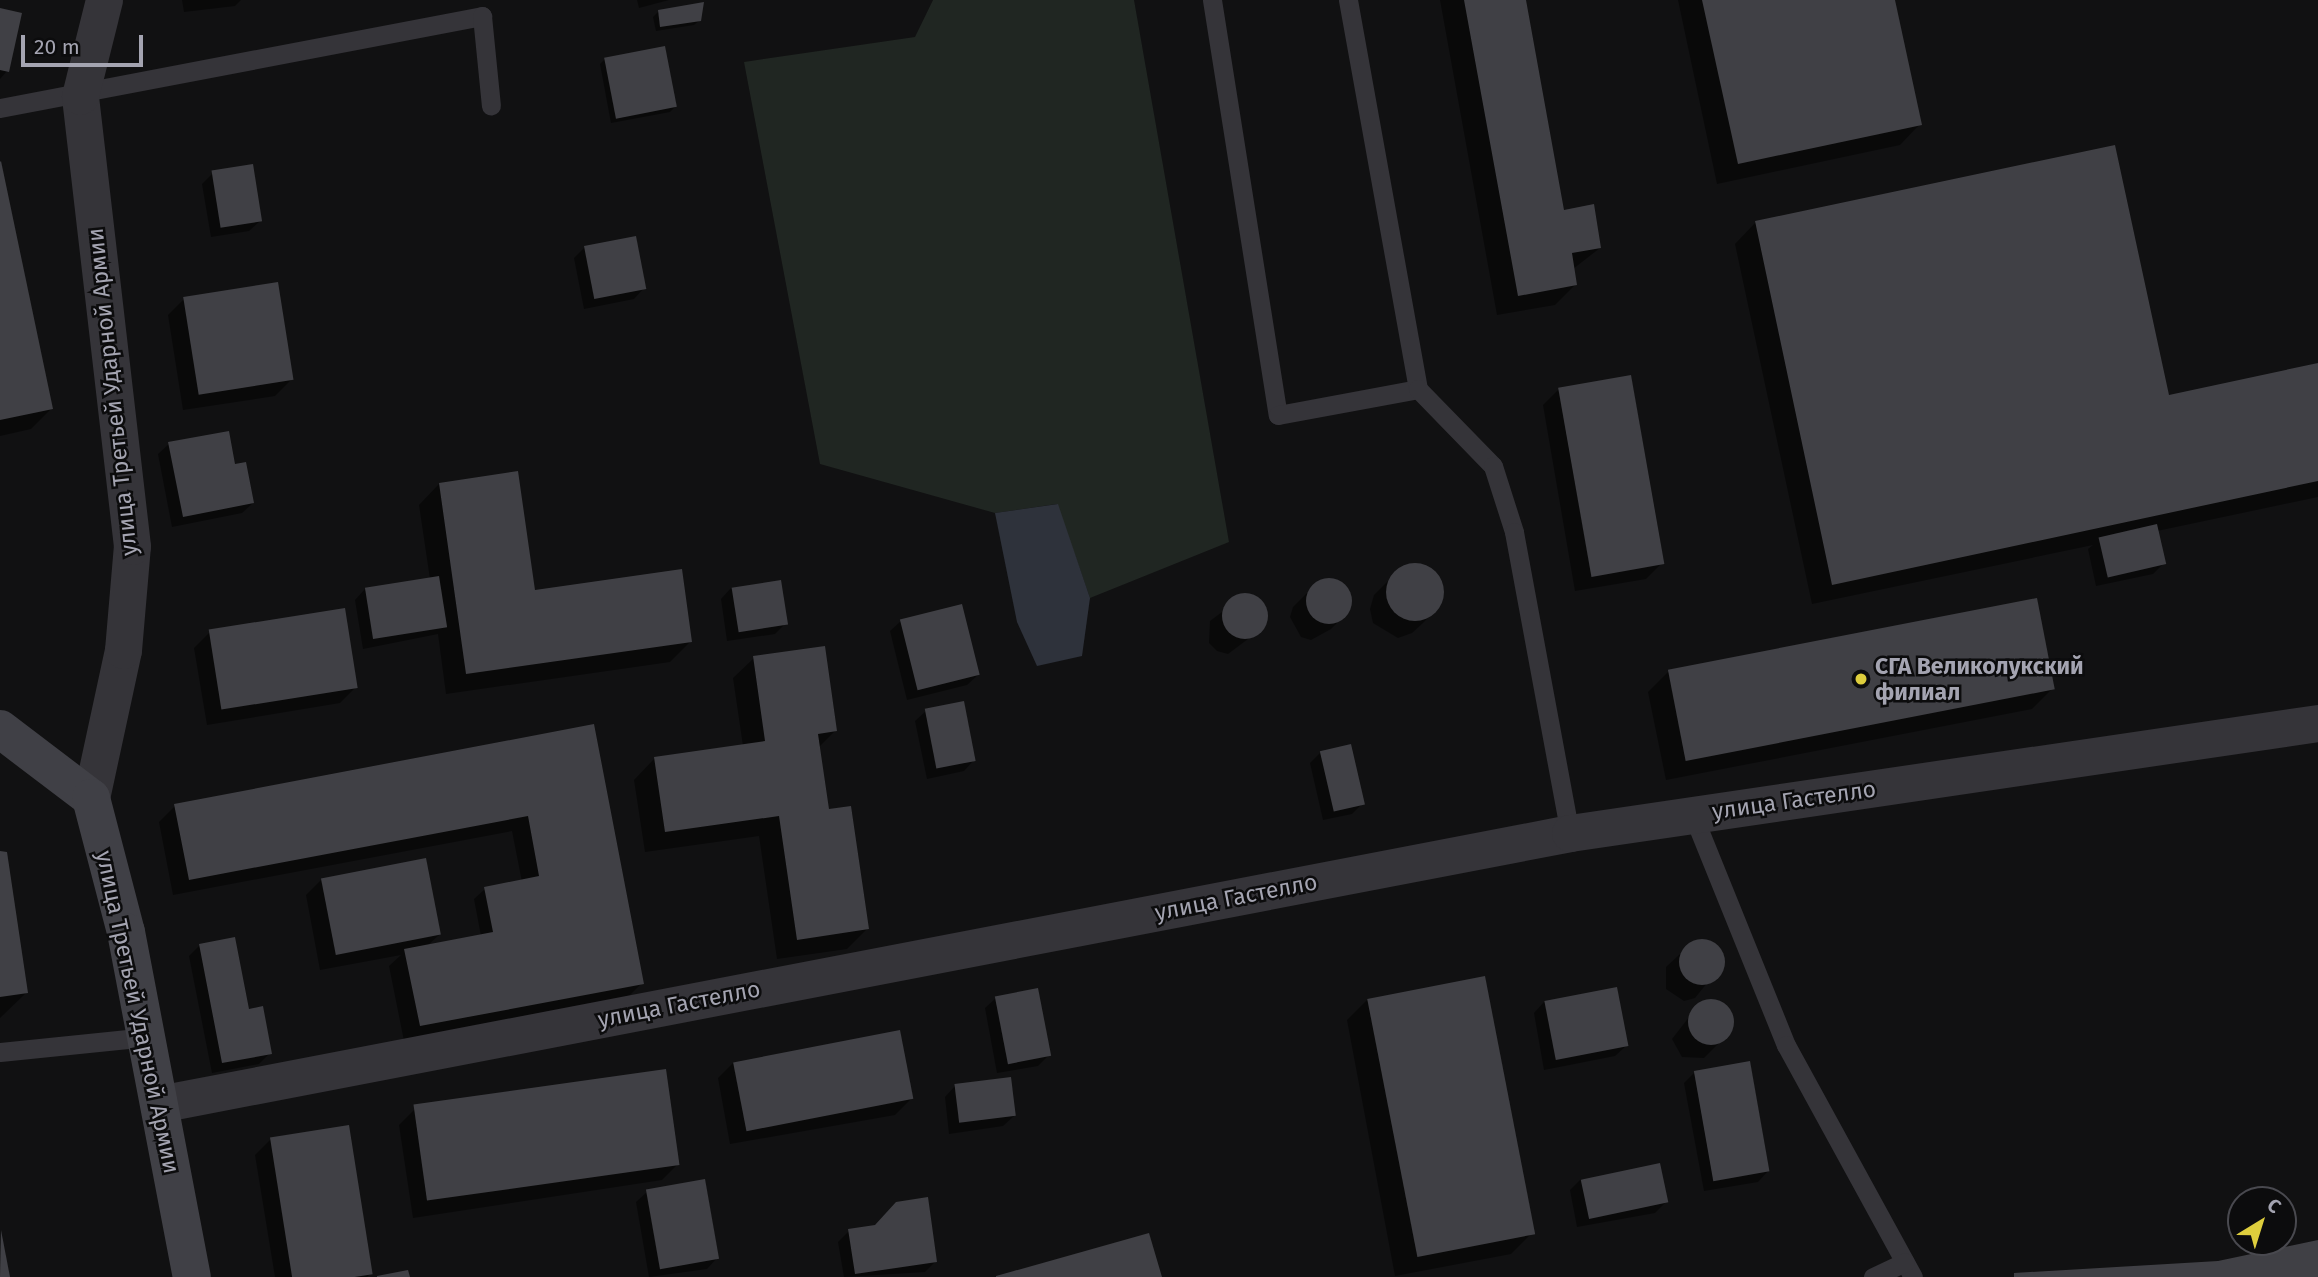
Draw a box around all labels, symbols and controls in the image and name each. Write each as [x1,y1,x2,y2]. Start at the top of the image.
scale bar [24,21,147,65]
text: 20 m [34,34,80,60]
street label: улица Третьей Ударной Армии [81,227,143,557]
place label: СГА Великолукский филиал [1875,652,2084,706]
marker: СГА Великолукский филиал [1853,671,1869,687]
street label: улица Гастелло [1710,775,1878,825]
street label: улица Третьей Ударной Армии [90,848,186,1176]
street label: улица Гастелло [1152,868,1320,926]
street label: улица Гастелло [595,975,763,1033]
north arrow [2227,1186,2297,1256]
text: С [2263,1193,2285,1218]

